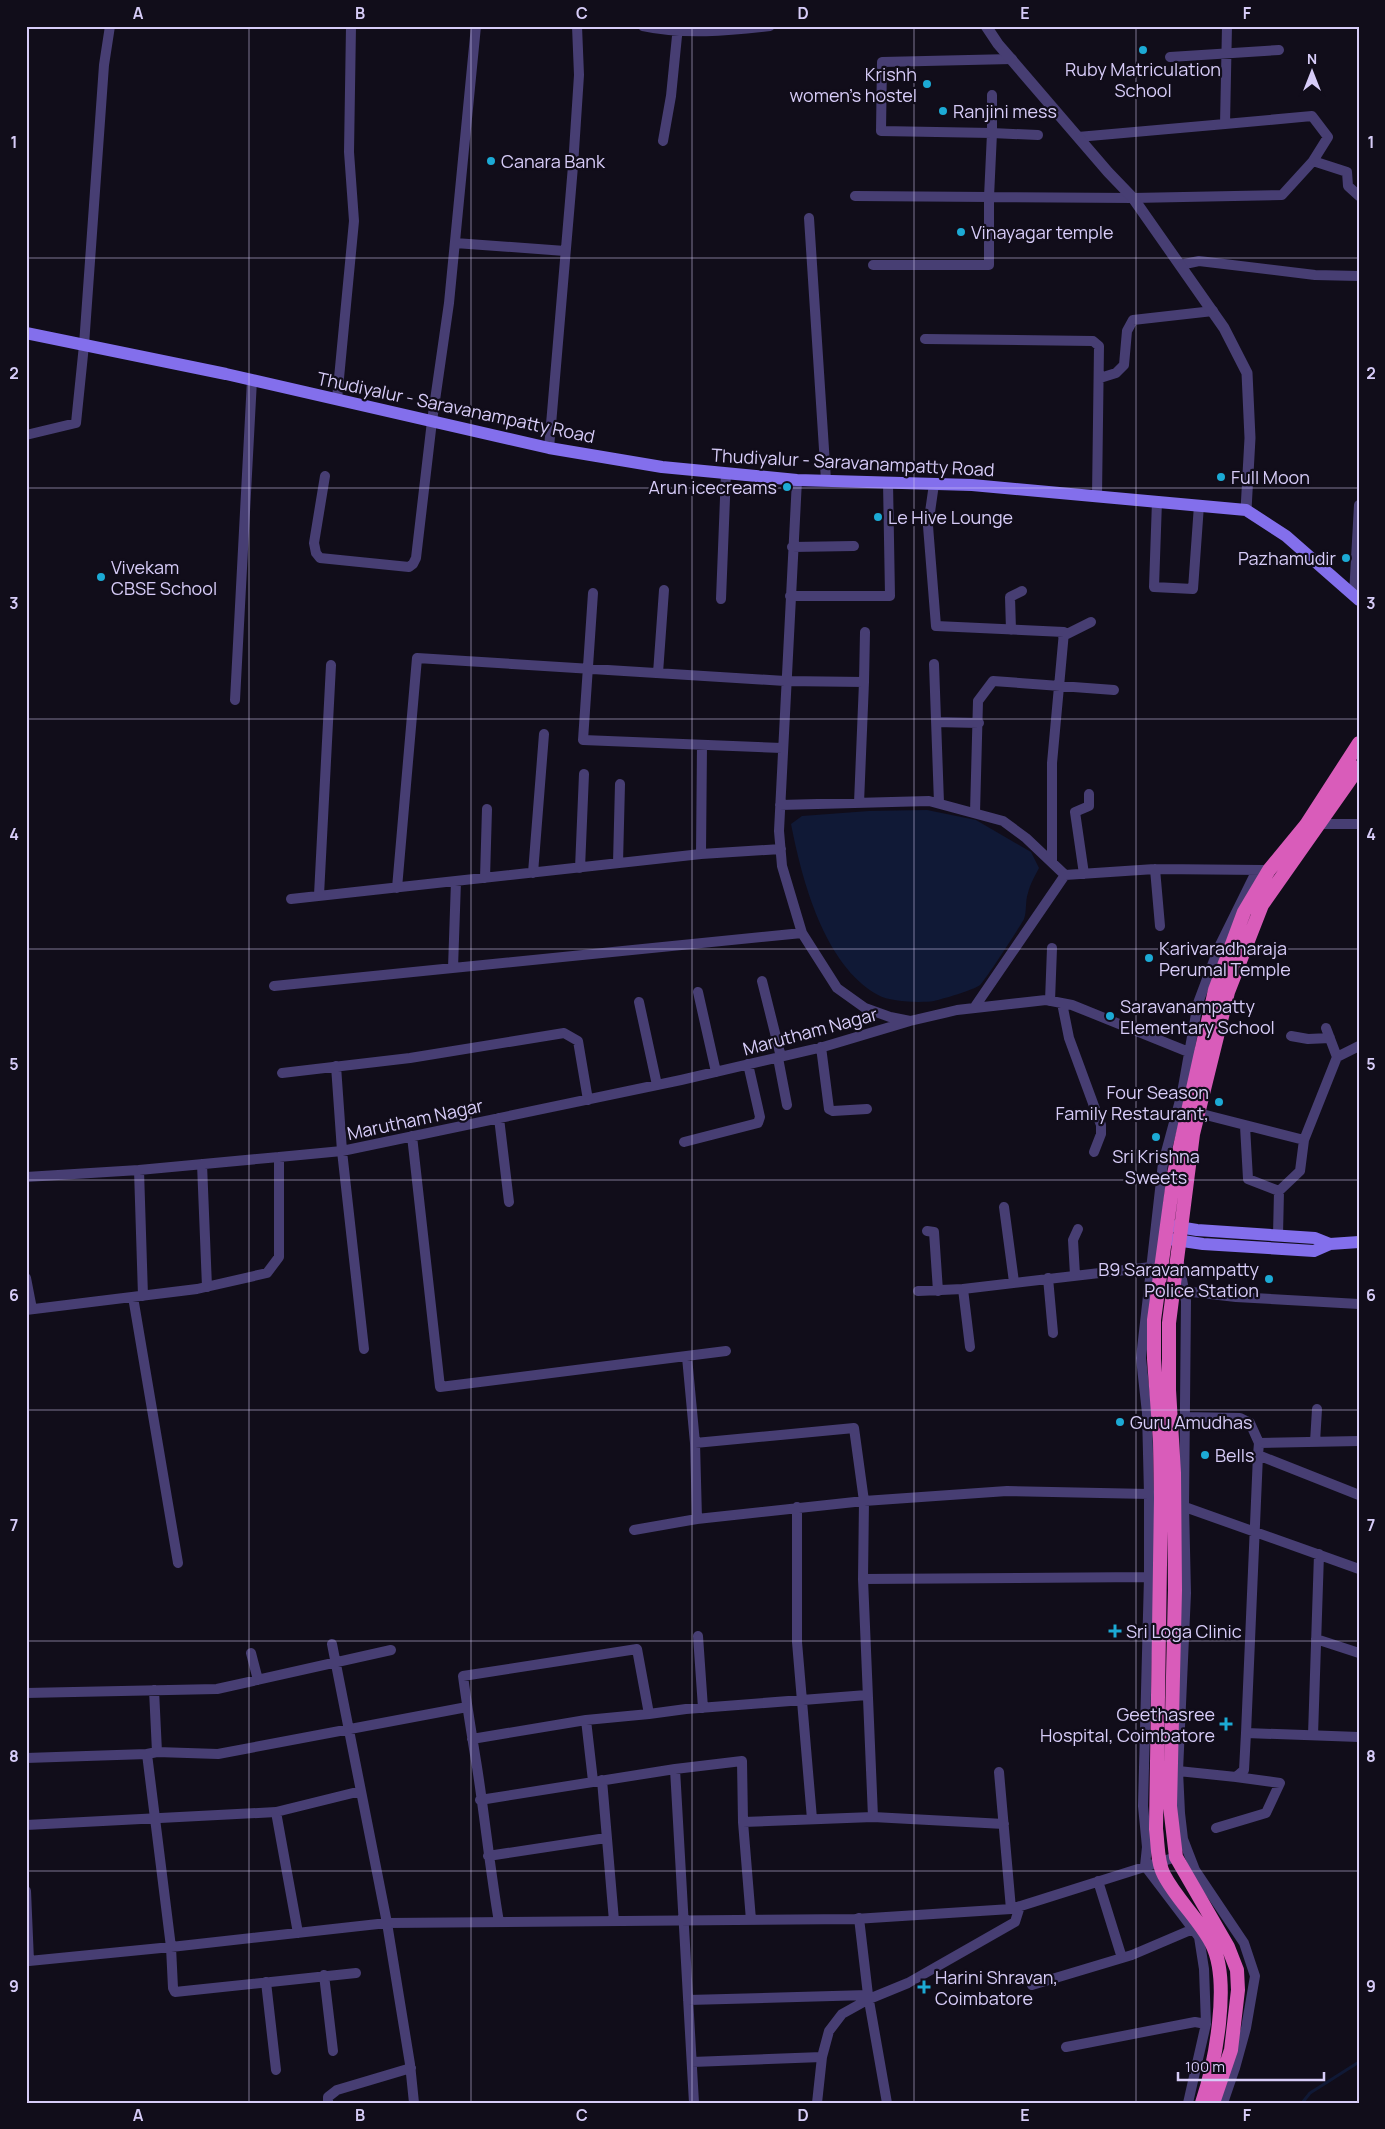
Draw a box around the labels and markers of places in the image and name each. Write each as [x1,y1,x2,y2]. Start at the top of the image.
marker: Ruby Matriculation School [1137,44,1149,56]
place label: Ruby Matriculation School [1065,57,1221,102]
place label: Krishh women's hostel [790,62,917,107]
marker: Krishh women's hostel [921,78,933,90]
place label: Ranjini mess [953,99,1057,123]
marker: Ranjini mess [937,105,949,117]
place label: Canara Bank [501,149,606,173]
marker: Canara Bank [485,155,497,167]
place label: Vinayagar temple [971,220,1113,244]
marker: Vinayagar temple [955,226,967,238]
place label: Full Moon [1231,465,1310,489]
marker: Full Moon [1215,471,1227,483]
place label: Arun icecreams [648,475,777,499]
marker: Arun icecreams [781,481,793,493]
place label: Le Hive Lounge [888,505,1013,529]
marker: Le Hive Lounge [872,511,884,523]
place label: Pazhamudir [1238,546,1336,570]
marker: Pazhamudir [1340,552,1352,564]
place label: Vivekam CBSE School [111,555,217,600]
marker: Vivekam CBSE School [95,571,107,583]
place label: Karivaradharaja Perumal Temple [1159,936,1291,981]
marker: Karivaradharaja Perumal Temple [1143,952,1155,964]
place label: Saravanampatty Elementary School [1120,994,1275,1039]
marker: Saravanampatty Elementary School [1104,1010,1116,1022]
place label: Four Season Family Restaurant, [1056,1080,1209,1125]
marker: Four Season Family Restaurant, [1213,1096,1225,1108]
marker: Sri Krishna Sweets [1150,1131,1162,1143]
place label: Sri Krishna Sweets [1112,1144,1200,1189]
place label: B9 Saravanampatty Police Station [1098,1257,1259,1302]
marker: B9 Saravanampatty Police Station [1263,1273,1275,1285]
place label: Guru Amudhas [1130,1410,1252,1434]
marker: Guru Amudhas [1114,1416,1126,1428]
place label: Bells [1215,1443,1254,1467]
marker: Bells [1199,1449,1211,1461]
place label: Sri Loga Clinic [1126,1619,1242,1643]
marker: Sri Loga Clinic [1108,1624,1122,1638]
place label: Geethasree Hospital, Coimbatore [1040,1702,1215,1747]
marker: Geethasree Hospital, Coimbatore [1219,1717,1233,1731]
place label: Harini Shravan, Coimbatore [935,1965,1058,2010]
marker: Harini Shravan, Coimbatore [917,1980,931,1994]

